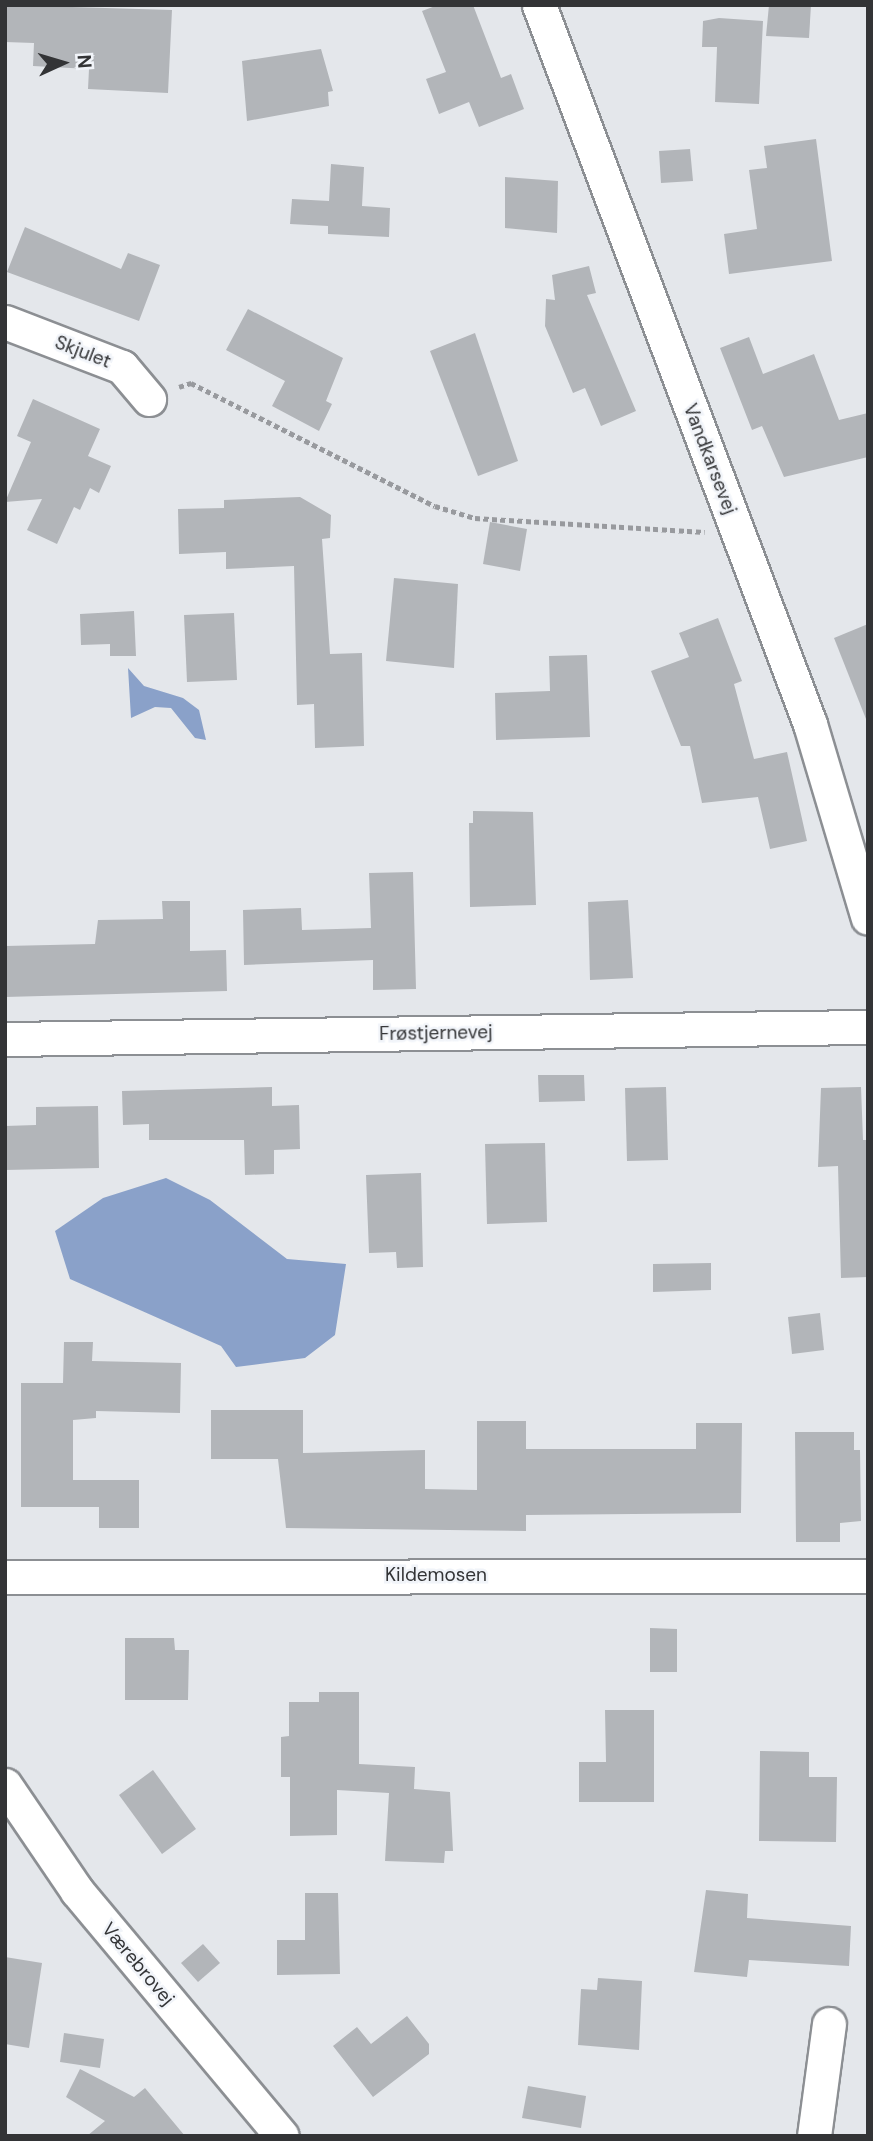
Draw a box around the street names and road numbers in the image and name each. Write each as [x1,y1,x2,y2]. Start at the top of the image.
street label: Skjulet [52,331,114,373]
street label: Vandkarsevej [678,401,742,517]
street label: Frøstjernevej [379,1021,493,1045]
street label: Kildemosen [385,1564,487,1586]
street label: Værebrovej [97,1918,179,2010]

